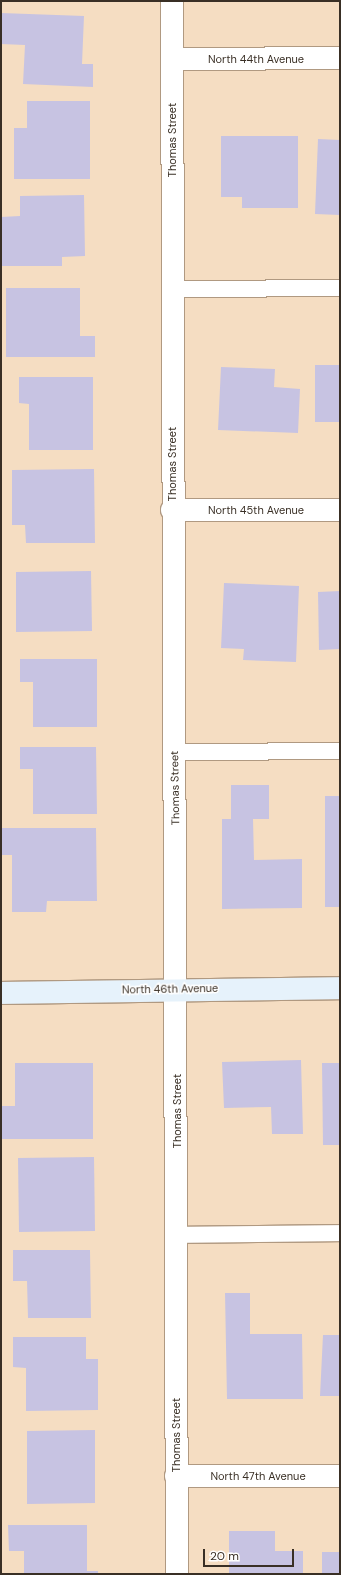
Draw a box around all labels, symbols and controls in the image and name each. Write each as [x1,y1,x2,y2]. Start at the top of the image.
street label: North 44th Avenue [208,52,304,66]
street label: Thomas Street [165,103,179,177]
street label: Thomas Street [165,427,179,501]
street label: North 45th Avenue [208,503,304,517]
street label: Thomas Street [168,751,182,825]
street label: North 46th Avenue [122,982,218,996]
street label: Thomas Street [170,1074,184,1148]
street label: Thomas Street [169,1398,183,1472]
street label: North 47th Avenue [210,1469,306,1483]
scale bar [205,1541,296,1567]
text: 20 m [210,1548,239,1564]

